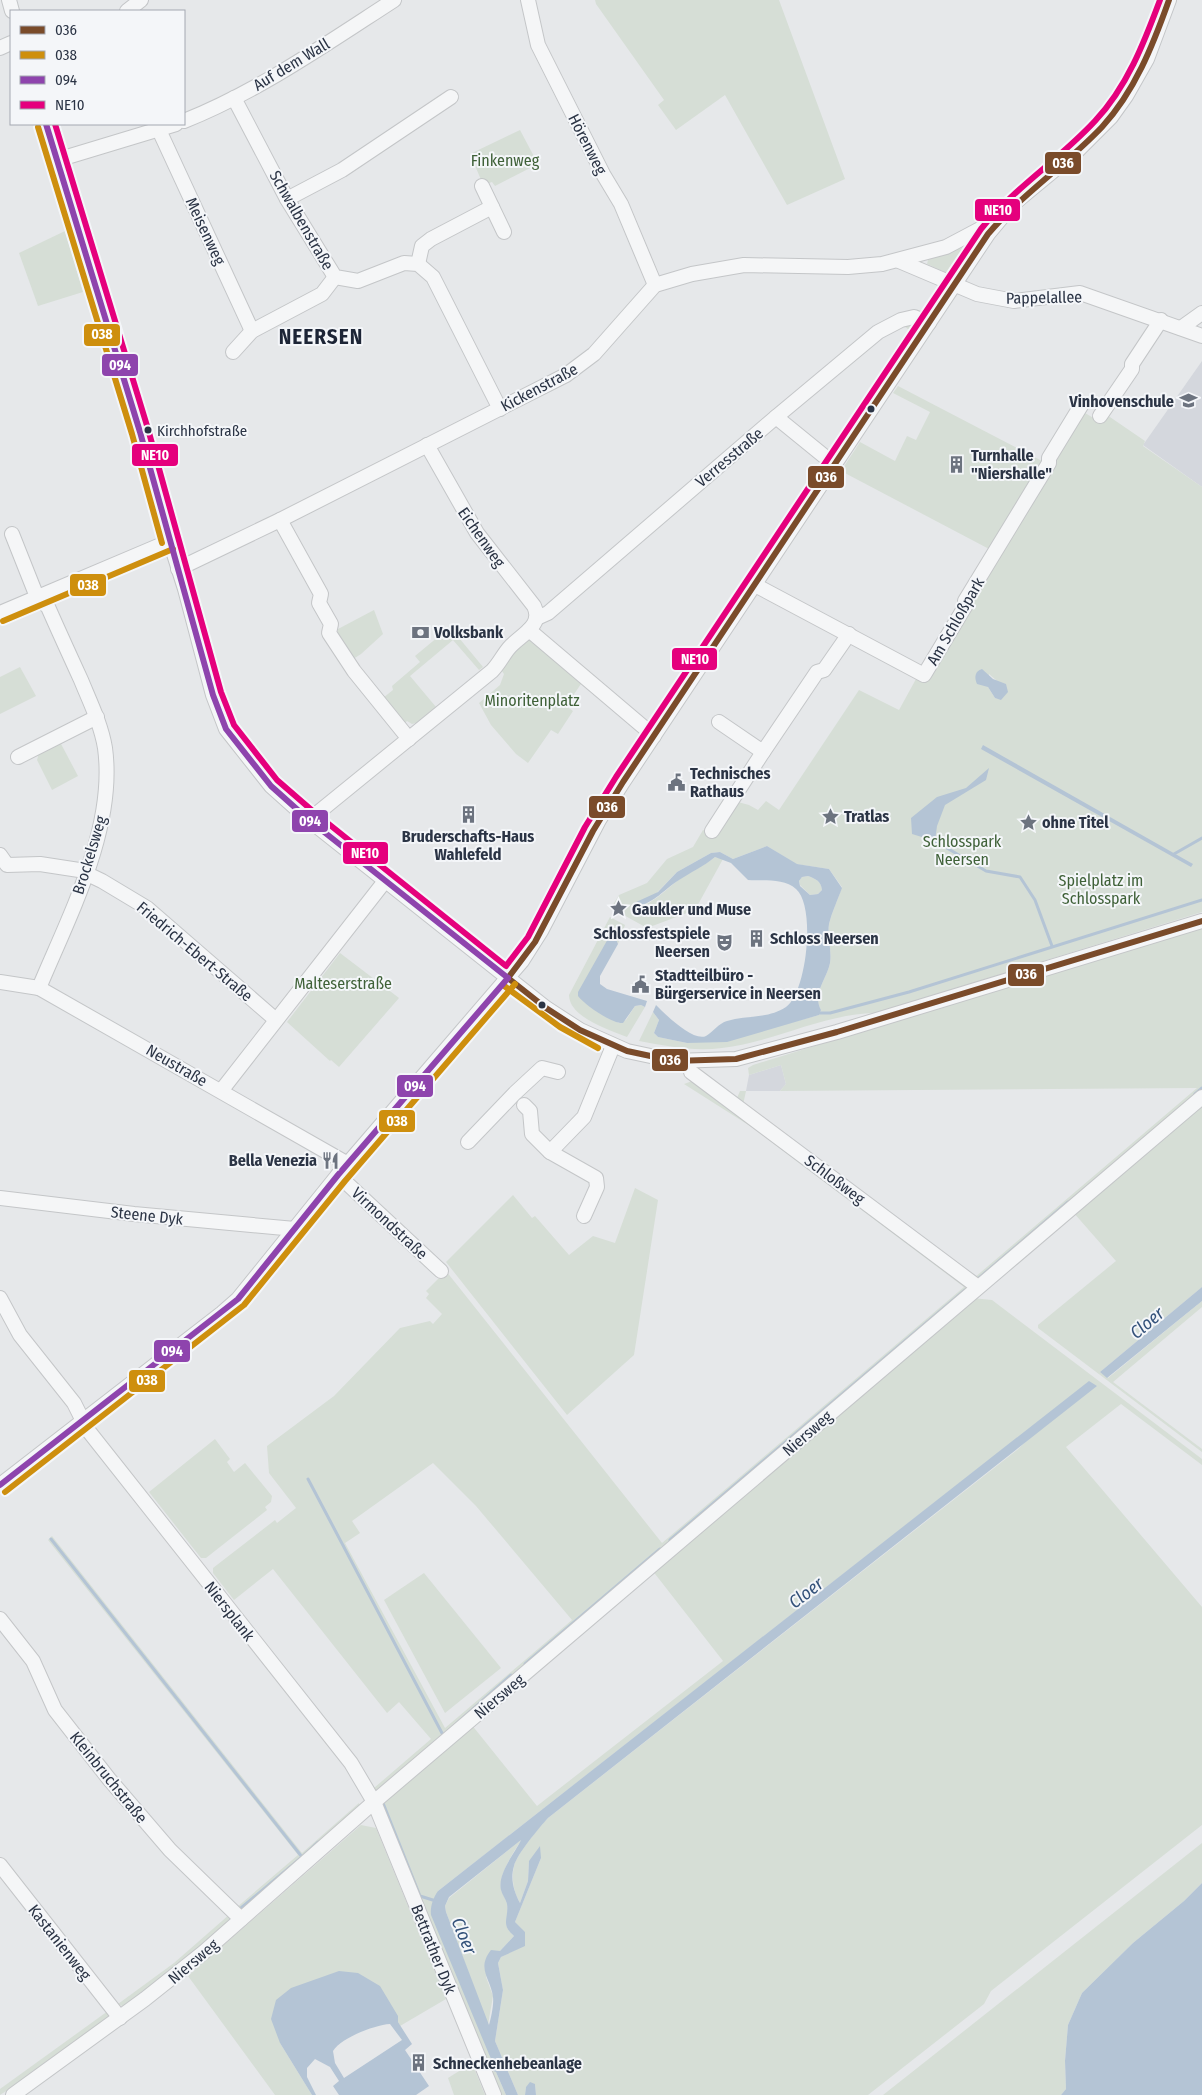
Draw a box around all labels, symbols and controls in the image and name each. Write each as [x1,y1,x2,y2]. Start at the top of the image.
legend [10,10,185,125]
text: 036 [55,21,77,39]
street label: Auf dem Wall [250,34,333,95]
text: 038 [55,46,77,64]
text: 094 [55,71,77,89]
text: NE10 [55,96,84,114]
street label: Hörenweg [564,111,611,178]
park label: Finkenweg [471,151,540,170]
line badge: 036 [1044,151,1082,175]
text: 036 [1052,155,1074,172]
street label: Schwalbenstraße [265,167,338,273]
street label: Meisenweg [182,194,230,268]
line badge: NE10 [974,198,1021,222]
text: NE10 [984,202,1012,219]
street label: Pappelallee [1006,287,1082,308]
line badge: 038 [83,323,121,347]
district label: NEERSEN [279,324,363,350]
text: 038 [91,326,113,343]
line badge: 094 [101,353,139,377]
text: 094 [109,357,131,374]
street label: Kickenstraße [497,359,581,416]
school or university icon: Vinhovenschule [1178,391,1198,411]
place label: Vinhovenschule [1068,392,1174,411]
unlabelled marker [866,404,876,414]
place label: Kirchhofstraße [157,422,247,440]
street label: Verresstraße [692,424,767,491]
marker: Kirchhofstraße [143,425,153,435]
line badge: NE10 [131,443,179,467]
place label: Turnhalle "Niershalle" [971,446,1052,483]
text: NE10 [141,447,169,464]
building icon: Turnhalle "Niershalle" [947,454,967,474]
line badge: 036 [807,465,845,489]
text: 036 [815,469,837,486]
street label: Eichenweg [454,504,509,571]
line badge: 038 [69,573,107,597]
street label: Am Schloßpark [923,574,988,668]
text: 038 [77,577,99,594]
bank icon: Volksbank [410,622,430,642]
place label: Volksbank [433,623,504,642]
line badge: NE10 [671,647,718,671]
text: NE10 [681,651,709,668]
park label: Minoritenplatz [484,691,580,710]
place label: Technisches Rathaus [690,764,770,801]
public building icon: Technisches Rathaus [666,772,686,792]
line badge: 036 [588,795,626,819]
text: 036 [596,799,618,816]
building icon: Bruderschafts-Haus Wahlefeld [458,804,478,824]
place icon: Tratlas [820,806,840,826]
place label: Tratlas [844,807,889,826]
line badge: 094 [291,809,329,833]
place icon: ohne Titel [1018,812,1038,832]
street label: Brockelsweg [69,813,111,897]
text: 094 [299,813,321,830]
place label: ohne Titel [1042,813,1109,832]
place label: Bruderschafts-Haus Wahlefeld [402,827,534,864]
park label: Schlosspark Neersen [923,832,1002,869]
line badge: NE10 [342,841,389,865]
text: NE10 [351,845,379,862]
park label: Spielplatz im Schlosspark [1059,871,1143,908]
street label: Friedrich-Ebert-Straße [133,897,256,1005]
place icon: Gaukler und Muse [608,899,628,919]
place label: Gaukler und Muse [632,900,751,919]
place label: Schlossfestspiele Neersen [593,924,710,961]
building icon: Schloss Neersen [746,928,766,948]
place label: Schloss Neersen [770,929,879,948]
theatre icon: Schlossfestspiele Neersen [714,932,734,952]
line badge: 036 [1007,963,1045,987]
place label: Stadtteilbüro - Bürgerservice in Neersen [655,966,821,1003]
text: 036 [1015,966,1037,983]
park label: Malteserstraße [294,974,392,993]
public building icon: Stadtteilbüro - Bürgerservice in Neersen [631,974,651,994]
unlabelled marker [537,1000,547,1010]
street label: Neustraße [143,1040,211,1091]
line badge: 036 [651,1048,689,1072]
text: 036 [659,1052,681,1069]
line badge: 094 [396,1074,434,1098]
text: 094 [404,1078,426,1095]
line badge: 038 [378,1109,416,1133]
text: 038 [386,1113,408,1130]
restaurant icon: Bella Venezia [321,1150,341,1170]
place label: Bella Venezia [229,1151,317,1170]
street label: Schloßweg [801,1151,869,1208]
street label: Virmondstraße [348,1183,432,1263]
street label: Steene Dyk [110,1202,185,1229]
water label: Cloer [1125,1302,1169,1344]
line badge: 094 [153,1339,191,1363]
text: 094 [161,1343,183,1360]
line badge: 038 [128,1369,166,1393]
text: 038 [136,1372,158,1389]
street label: Niersweg [779,1406,836,1460]
water label: Cloer [784,1572,828,1613]
street label: Niersplank [200,1578,259,1645]
street label: Niersweg [470,1670,529,1723]
street label: Kleinbruchstraße [66,1728,151,1827]
street label: Kastanienweg [24,1901,95,1984]
street label: Bettrather Dyk [407,1902,460,1997]
water label: Cloer [447,1914,482,1958]
street label: Niersweg [164,1935,223,1988]
building icon: Schneckenhebeanlage [409,2053,429,2073]
place label: Schneckenhebeanlage [433,2054,582,2073]

